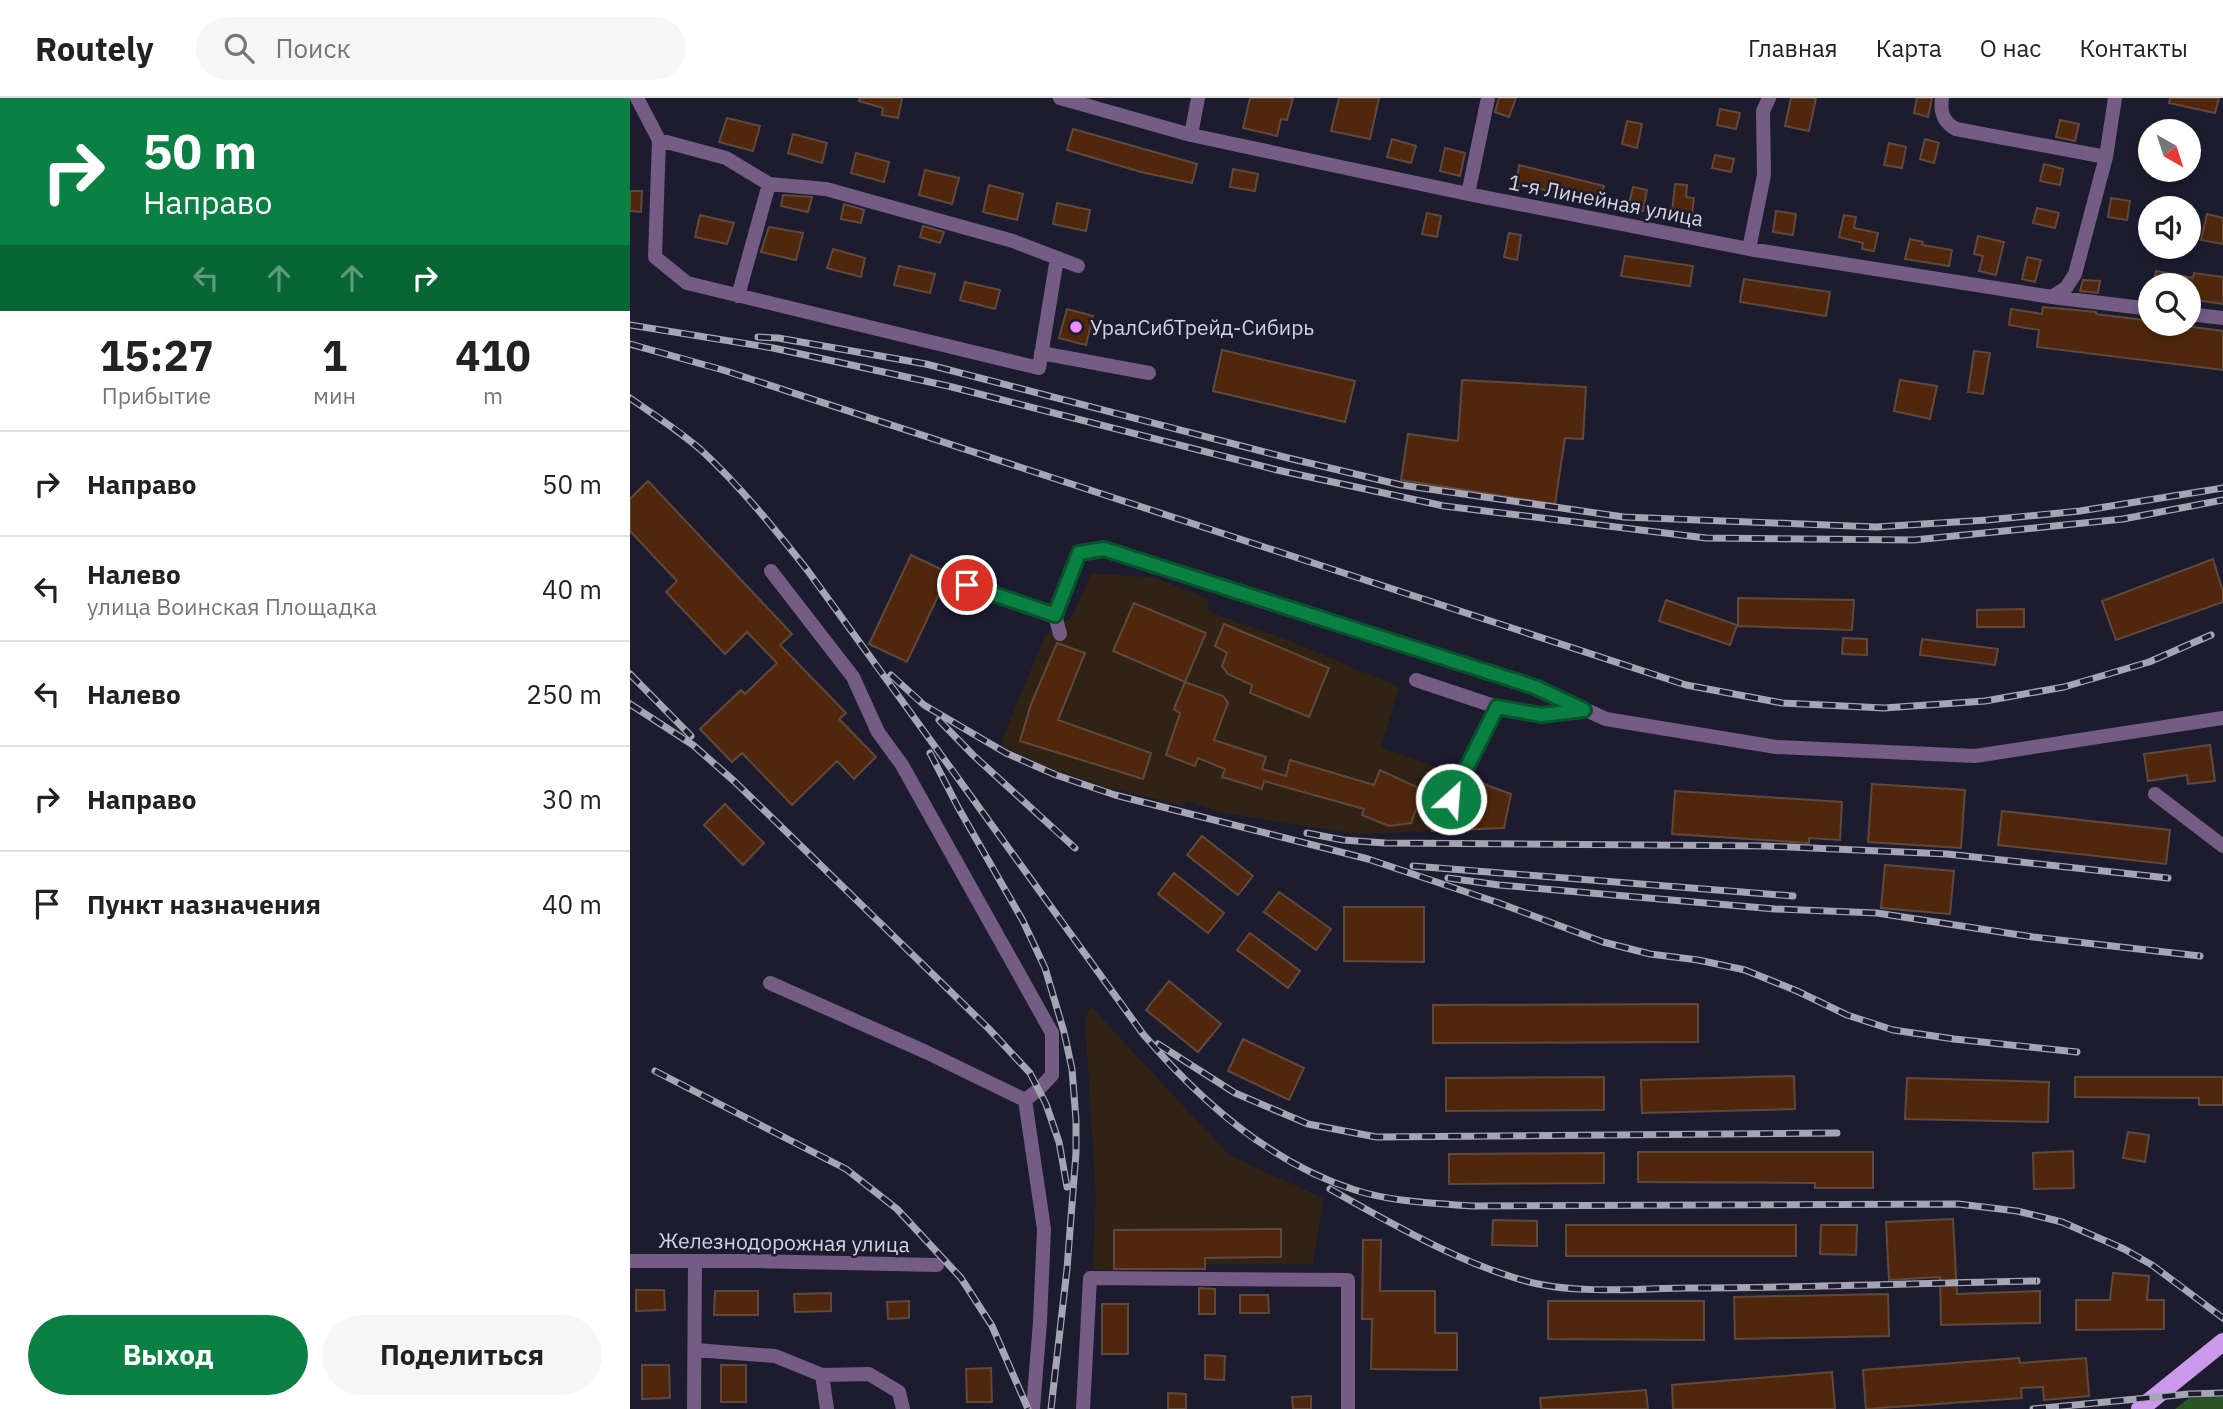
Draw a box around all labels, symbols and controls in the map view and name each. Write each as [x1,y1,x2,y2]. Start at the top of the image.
search box [196,17,686,80]
text: Routely [35,27,154,70]
icon: search [220,29,258,67]
text: Поиск [276,31,351,65]
text: Главная [1748,32,1838,64]
text: Карта [1876,32,1942,64]
text: О нас [1980,32,2041,64]
text: Контакты [2079,32,2188,64]
text: 50 m [143,119,257,182]
north arrow [2138,119,2202,182]
map controls [2138,119,2201,336]
icon: right [28,126,119,217]
street label: 1-я Линейная улица [1506,167,1706,233]
text: Направо [143,181,272,223]
button: sound [2138,196,2201,259]
icon: left [187,259,225,297]
icon: ahead [260,259,298,297]
icon: ahead [333,259,371,297]
icon: right [406,259,444,297]
button: search [2138,273,2201,336]
place label: УралСибТрейд-Сибирь [1090,313,1314,341]
marker: УралСибТрейд-Сибирь [1068,319,1084,335]
text: 15:27 [99,328,214,383]
text: 1 [322,328,347,383]
text: 410 [455,328,531,383]
text: Прибытие [102,380,211,410]
text: мин [313,380,356,410]
text: m [483,380,503,410]
icon: right [28,465,66,503]
text: Направо [87,467,196,501]
text: 50 m [542,467,602,501]
pin [937,555,997,615]
text: Налево [87,557,181,591]
icon: arrive [948,566,986,604]
icon: left [28,570,66,608]
text: 40 m [542,572,602,606]
text: улица Воинская Площадка [87,591,377,621]
icon: left [28,675,66,713]
text: Налево [87,677,181,711]
text: 250 m [526,677,602,711]
position arrow [1414,762,1488,836]
icon: right [28,780,66,818]
text: Направо [87,782,196,816]
text: 30 m [542,782,602,816]
icon: arrive [28,885,66,923]
text: Пункт назначения [87,887,321,921]
text: 40 m [542,887,602,921]
street label: Железнодорожная улица [658,1226,910,1258]
button: Выход [28,1315,308,1395]
button: Поделиться [322,1315,602,1395]

